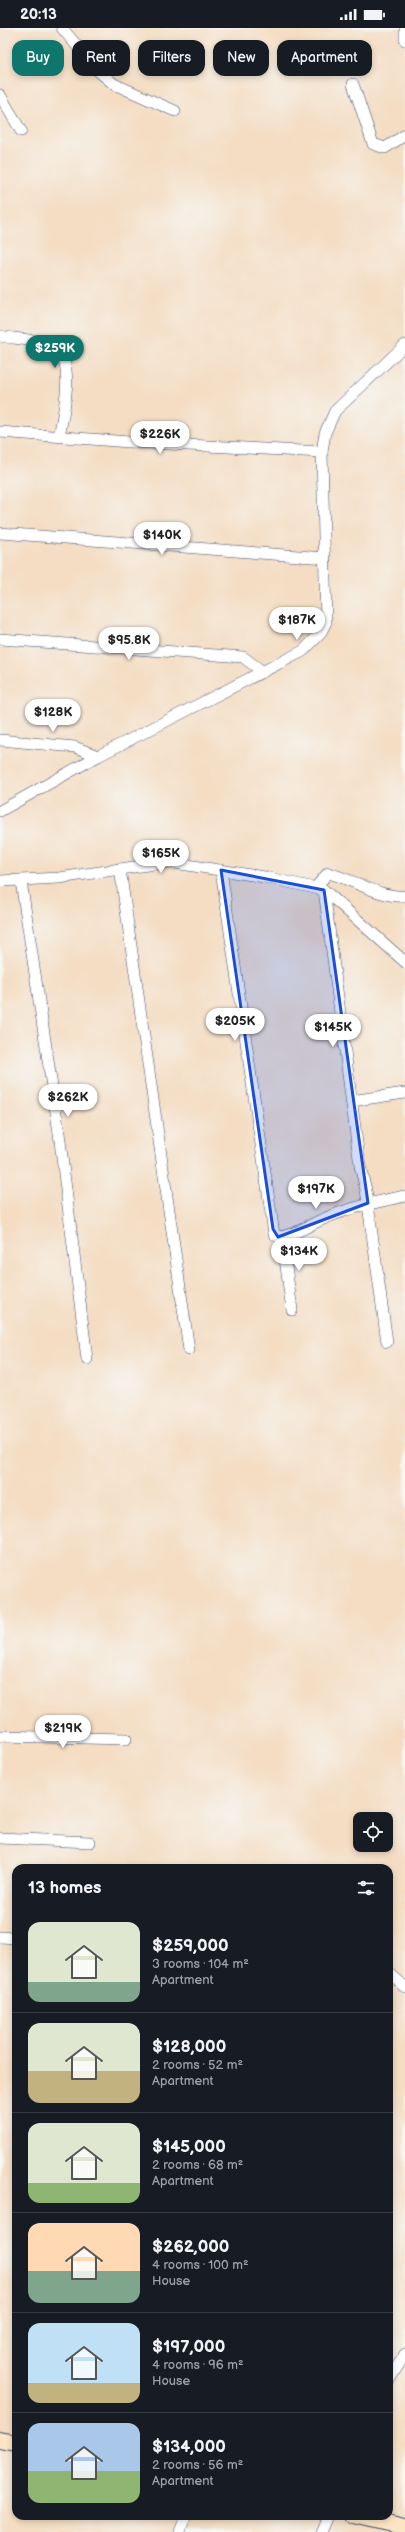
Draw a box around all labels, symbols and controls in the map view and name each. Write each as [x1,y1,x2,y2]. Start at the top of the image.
text: 20:13 [20,5,57,24]
chip: Buy [12,40,64,76]
chip: Rent [72,40,130,76]
chip: Filters [138,40,205,76]
chip: New [213,40,269,76]
chip: Apartment [277,40,372,76]
pin: $259K [27,335,83,369]
text: $259K [35,340,75,356]
pin: $226K [132,421,188,455]
text: $226K [140,426,180,442]
pin: $140K [134,522,190,556]
text: $140K [143,527,181,543]
pin: $187K [269,607,325,641]
text: $187K [278,612,316,628]
pin: $95.8K [96,627,162,661]
text: $95.8K [107,632,151,648]
pin: $128K [25,699,81,733]
text: $128K [34,704,72,720]
pin: $165K [133,840,189,874]
text: $165K [142,845,180,861]
pin: $205K [207,1008,263,1042]
text: $205K [215,1013,255,1029]
pin: $145K [305,1014,361,1048]
text: $145K [314,1019,352,1035]
pin: $262K [40,1084,96,1118]
text: $262K [48,1089,88,1105]
pin: $197K [288,1176,344,1210]
text: $197K [297,1181,335,1197]
pin: $134K [271,1238,327,1272]
text: $134K [280,1243,318,1259]
pin: $219K [35,1715,91,1749]
text: $219K [44,1720,82,1736]
map controls [353,1812,393,1852]
button: locate [353,1812,393,1852]
icon: filters [355,1877,377,1899]
text: 13 homes [28,1878,101,1898]
text: $259,000 [152,1936,229,1956]
icon: home [60,1938,108,1986]
text: 3 rooms · 104 m² [152,1956,249,1972]
text: Apartment [152,1972,213,1988]
text: $128,000 [152,2037,226,2057]
icon: home [60,2039,108,2087]
text: 2 rooms · 52 m² [152,2057,243,2073]
text: Apartment [152,2073,213,2089]
text: $145,000 [152,2137,226,2157]
icon: home [60,2139,108,2187]
text: 2 rooms · 68 m² [152,2157,243,2173]
text: Apartment [152,2173,213,2189]
text: $262,000 [152,2237,229,2257]
icon: home [60,2239,108,2287]
text: 4 rooms · 100 m² [152,2257,249,2273]
text: House [152,2273,190,2289]
text: $197,000 [152,2337,225,2357]
icon: home [60,2339,108,2387]
text: 4 rooms · 96 m² [152,2357,244,2373]
text: House [152,2373,190,2389]
text: $134,000 [152,2437,226,2457]
icon: home [60,2439,108,2487]
text: 2 rooms · 56 m² [152,2457,243,2473]
text: Apartment [152,2473,213,2489]

